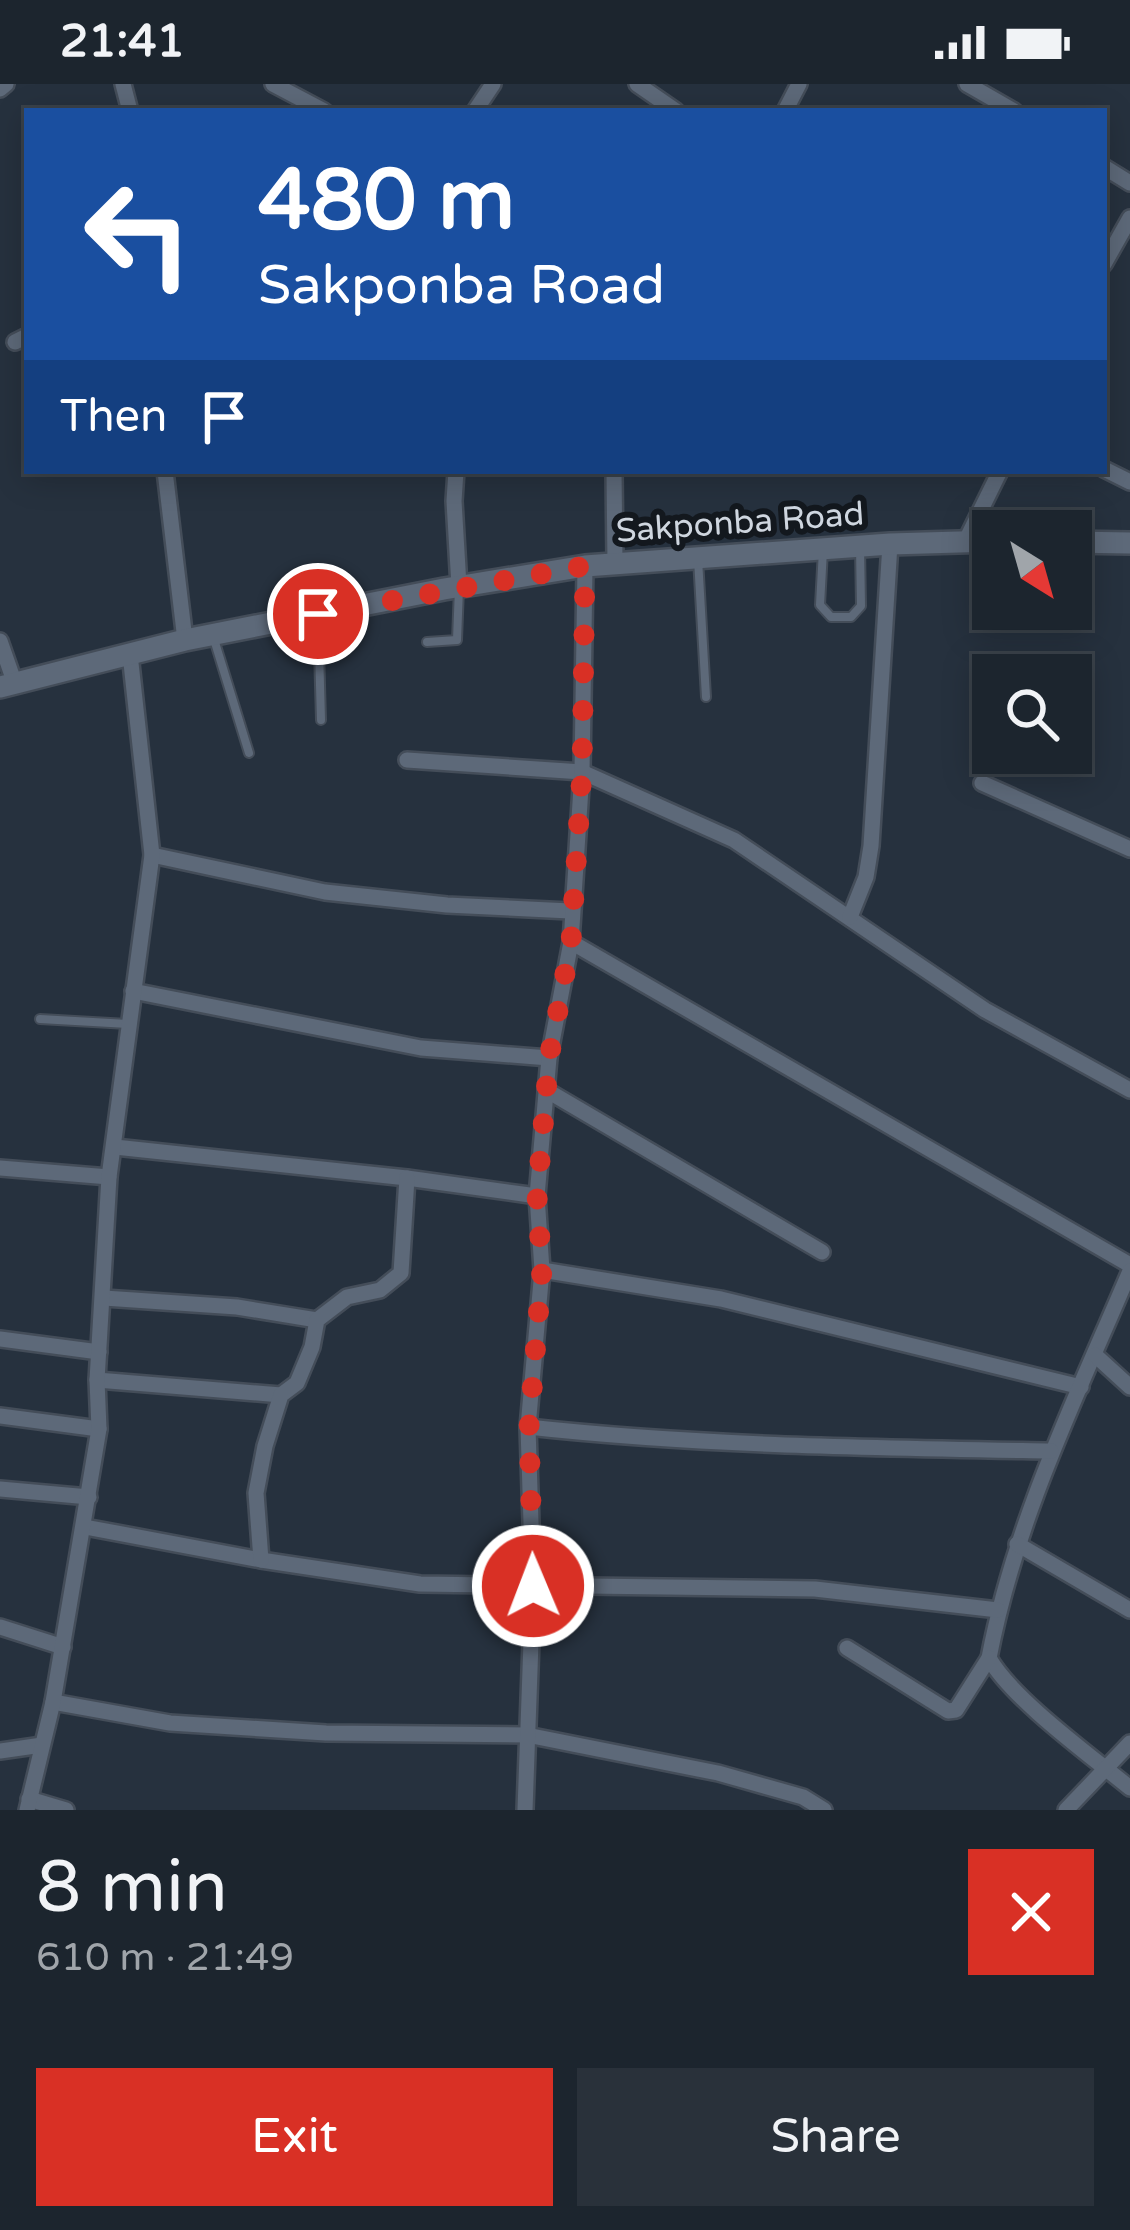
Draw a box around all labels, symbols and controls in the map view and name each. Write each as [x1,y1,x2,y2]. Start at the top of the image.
text: 21:41 [60,15,185,69]
text: 480 m [258,151,515,252]
icon: left [60,156,216,312]
text: Sakponba Road [258,253,665,318]
icon: arrive [191,384,257,450]
text: Then [60,390,167,444]
street label: Sakponba Road [615,494,866,551]
north arrow [972,510,1092,630]
map controls [972,510,1092,774]
pin [267,563,369,665]
icon: arrive [285,581,351,647]
button: search [972,654,1092,774]
position arrow [470,1523,596,1649]
text: 8 min [36,1845,228,1932]
button: close [968,1849,1094,1975]
text: 610 m · 21:49 [36,1934,294,1981]
button: Exit [36,2068,553,2206]
button: Share [577,2068,1094,2206]

